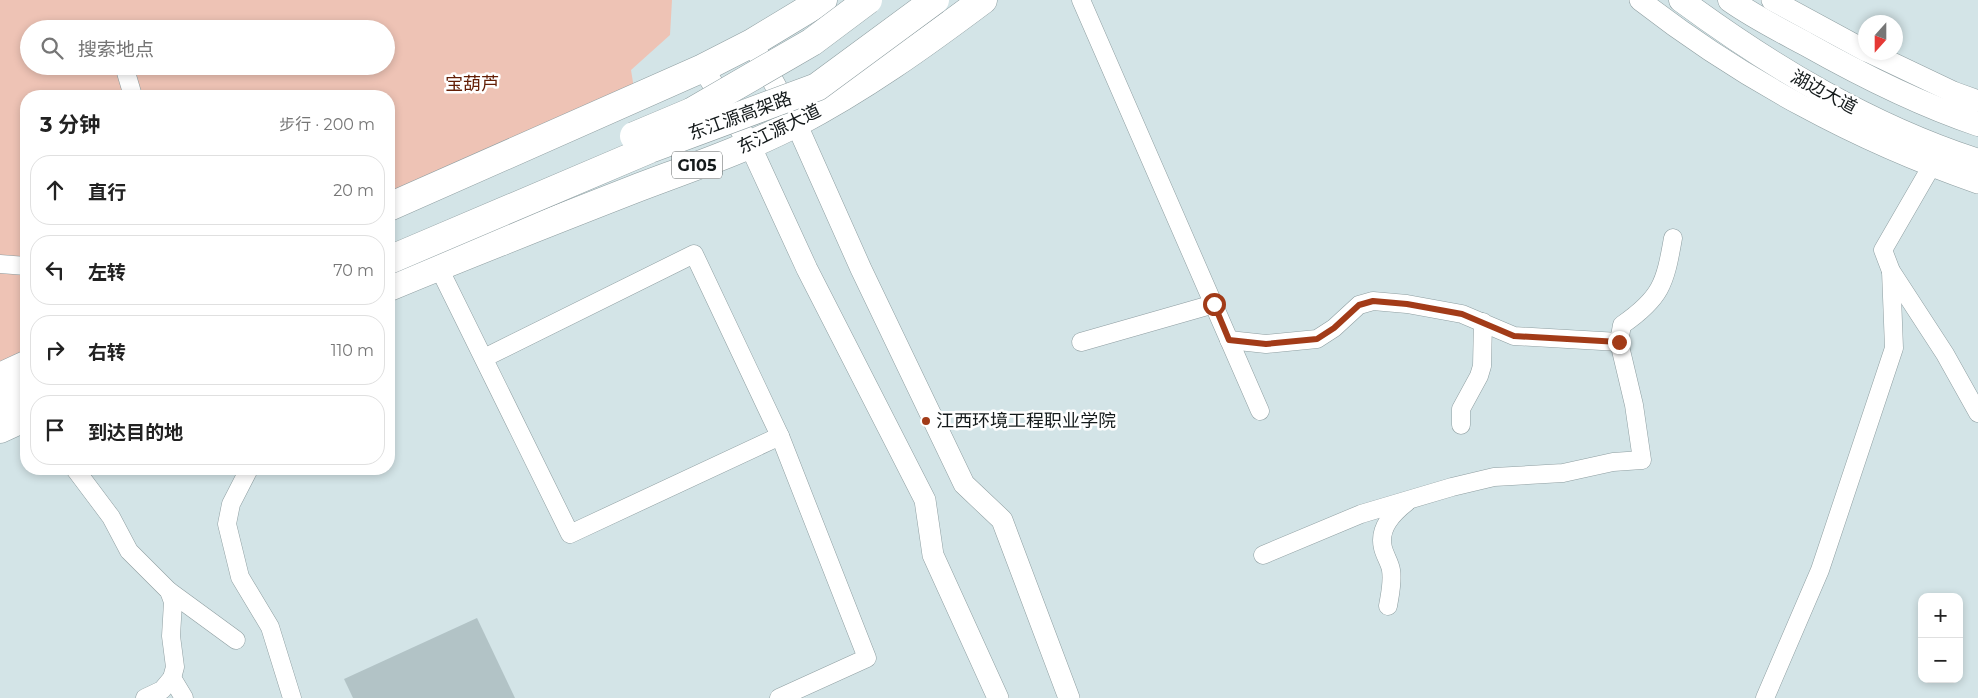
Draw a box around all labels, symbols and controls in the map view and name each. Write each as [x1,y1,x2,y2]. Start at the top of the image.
north arrow [1858,15,1903,60]
search box [20,20,395,75]
icon: search [38,34,66,62]
text: 搜索地点 [78,38,154,61]
street label: 湖边大道 [1787,65,1861,119]
park label: 宝葫芦 [445,73,499,95]
street label: 东江源高架路 [685,87,795,145]
street label: 东江源大道 [734,99,824,159]
text: 3 分钟 [40,112,100,137]
text: 步行 · 200 m [279,115,375,134]
road number: G105 [672,152,722,178]
icon: ahead [41,176,69,204]
text: 直行 [88,181,126,204]
text: 20 m [333,181,374,200]
icon: left [41,256,69,284]
text: 左转 [88,261,126,284]
text: 70 m [333,261,374,280]
route start [1203,293,1226,316]
route end [1608,331,1631,354]
icon: right [41,336,69,364]
text: 右转 [88,341,126,364]
text: 110 m [331,341,374,360]
place label: 江西环境工程职业学院 [936,410,1116,432]
marker: 江西环境工程职业学院 [920,415,932,427]
icon: arrive [41,416,69,444]
text: 到达目的地 [88,421,183,444]
map controls [1918,593,1963,683]
button: + [1918,593,1963,638]
button: − [1918,638,1963,683]

